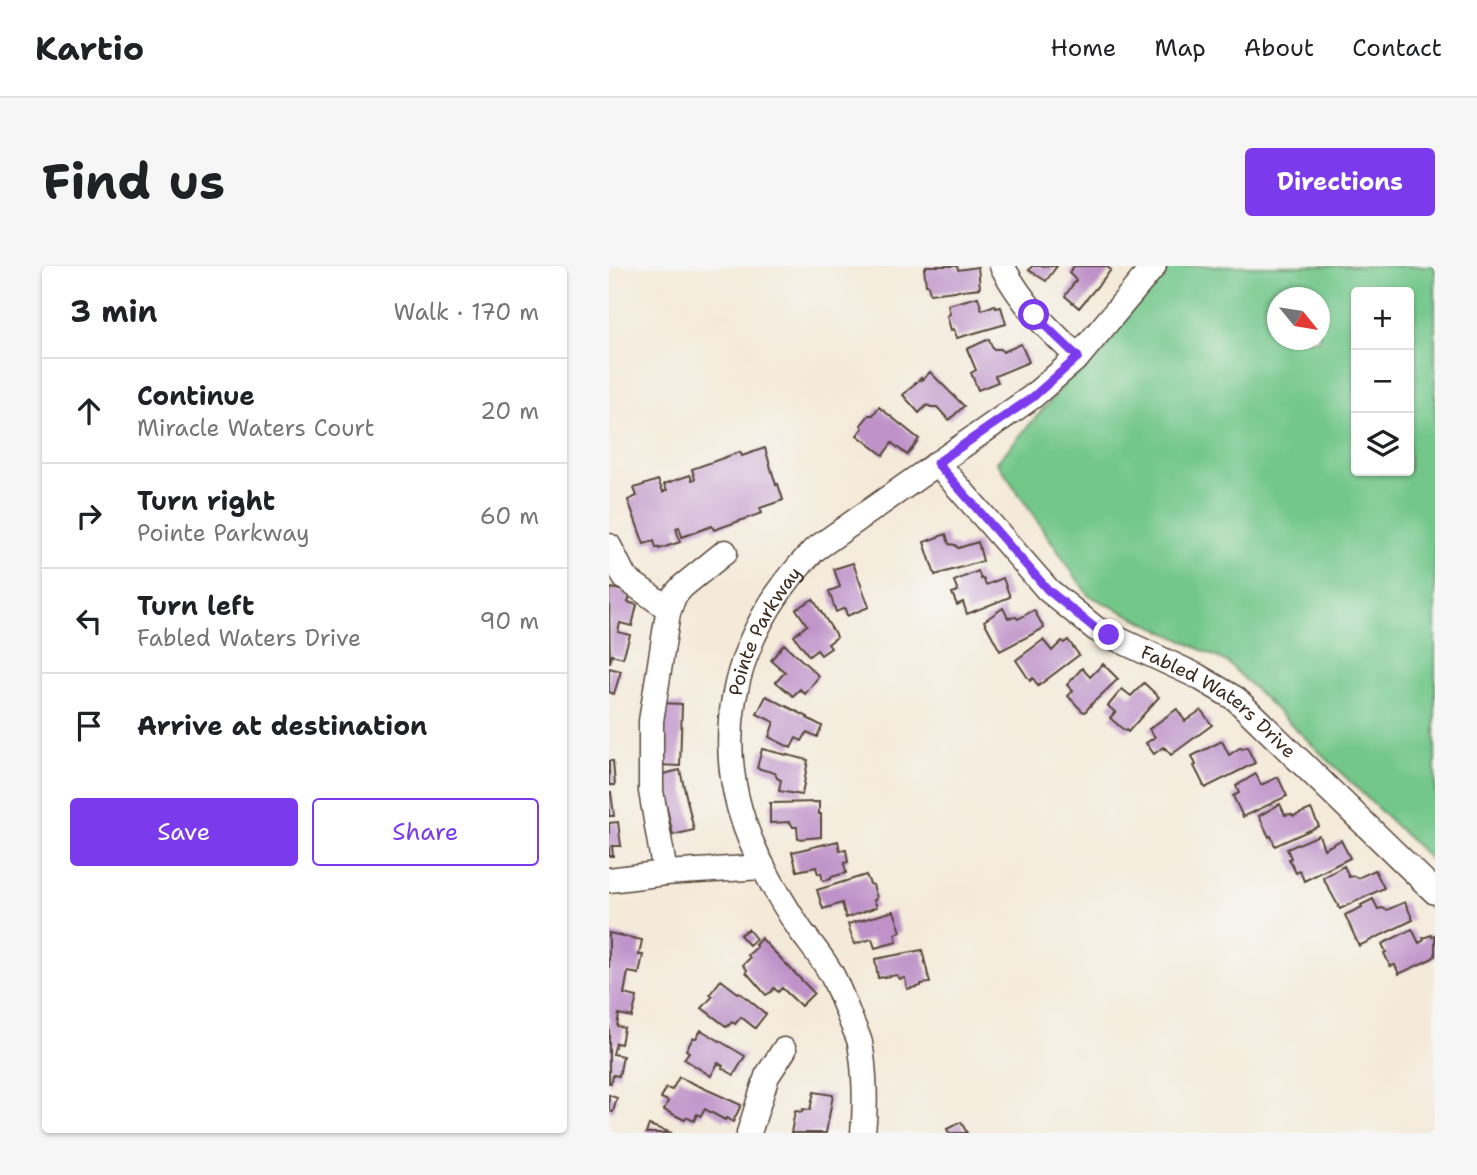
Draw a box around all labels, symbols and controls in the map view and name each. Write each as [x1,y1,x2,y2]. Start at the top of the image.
text: Kartio [35,26,144,71]
text: Home [1050,32,1116,64]
text: Map [1154,32,1206,64]
text: About [1244,32,1314,64]
text: Contact [1352,32,1442,64]
button: Directions [1245,148,1435,216]
text: Find us [42,149,225,215]
north arrow [1267,287,1330,350]
map controls [1351,287,1414,476]
button: + [1351,287,1414,350]
text: 3 min [70,291,157,332]
text: Walk · 170 m [394,297,539,327]
route start [1018,299,1049,330]
button: − [1351,350,1414,413]
text: Continue [137,378,255,413]
icon: ahead [70,392,108,430]
text: 20 m [480,396,539,426]
text: Miracle Waters Court [137,413,375,443]
button: layers [1351,413,1414,476]
text: Turn right [137,483,275,518]
icon: right [70,497,108,535]
text: 60 m [480,501,539,531]
text: Pointe Parkway [137,518,309,548]
street label: Pointe Parkway [723,561,807,698]
text: Turn left [137,588,254,623]
icon: left [70,602,108,640]
text: 90 m [479,606,539,636]
route end [1093,619,1124,650]
text: Fabled Waters Drive [137,623,361,653]
street label: Fabled Waters Drive [1137,640,1301,764]
icon: arrive [70,707,108,745]
text: Arrive at destination [137,708,427,743]
button: Save [70,798,298,866]
button: Share [312,798,539,866]

